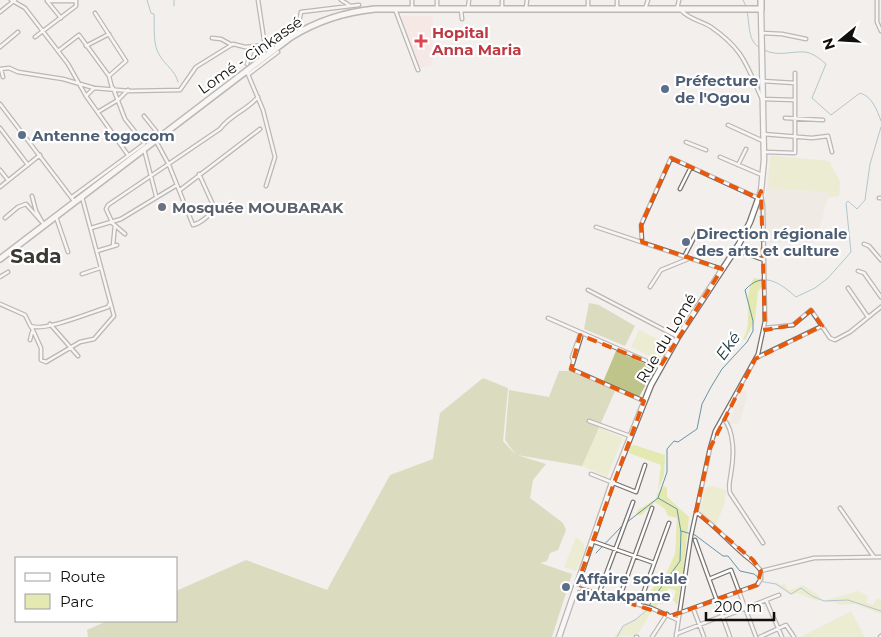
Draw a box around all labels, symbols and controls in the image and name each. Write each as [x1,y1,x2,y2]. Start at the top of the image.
street label: Lomé - Cinkassé [194,12,306,98]
north arrow [816,15,866,65]
place label: Hopital Anna Maria [431,23,521,59]
marker: Hopital Anna Maria [414,34,428,48]
text: N [818,36,839,52]
place label: Préfecture de l'Ogou [675,71,758,107]
marker: Préfecture de l'Ogou [659,83,671,95]
place label: Antenne togocom [31,126,175,145]
marker: Antenne togocom [16,129,28,141]
place label: Mosquée MOUBARAK [172,198,344,217]
marker: Mosquée MOUBARAK [156,201,168,213]
place label: Direction régionale des arts et culture [696,224,847,260]
marker: Direction régionale des arts et culture [680,236,692,248]
district label: Sada [10,244,62,268]
street label: Rue du Lomé [632,290,700,386]
water label: Eké [712,328,744,364]
legend [15,557,178,622]
text: Route [60,567,105,586]
place label: Affaire sociale d'Atakpame [575,569,687,605]
marker: Affaire sociale d'Atakpame [560,581,572,593]
scale bar [706,590,774,622]
text: Parc [60,592,94,611]
text: 200 m [714,597,762,616]

